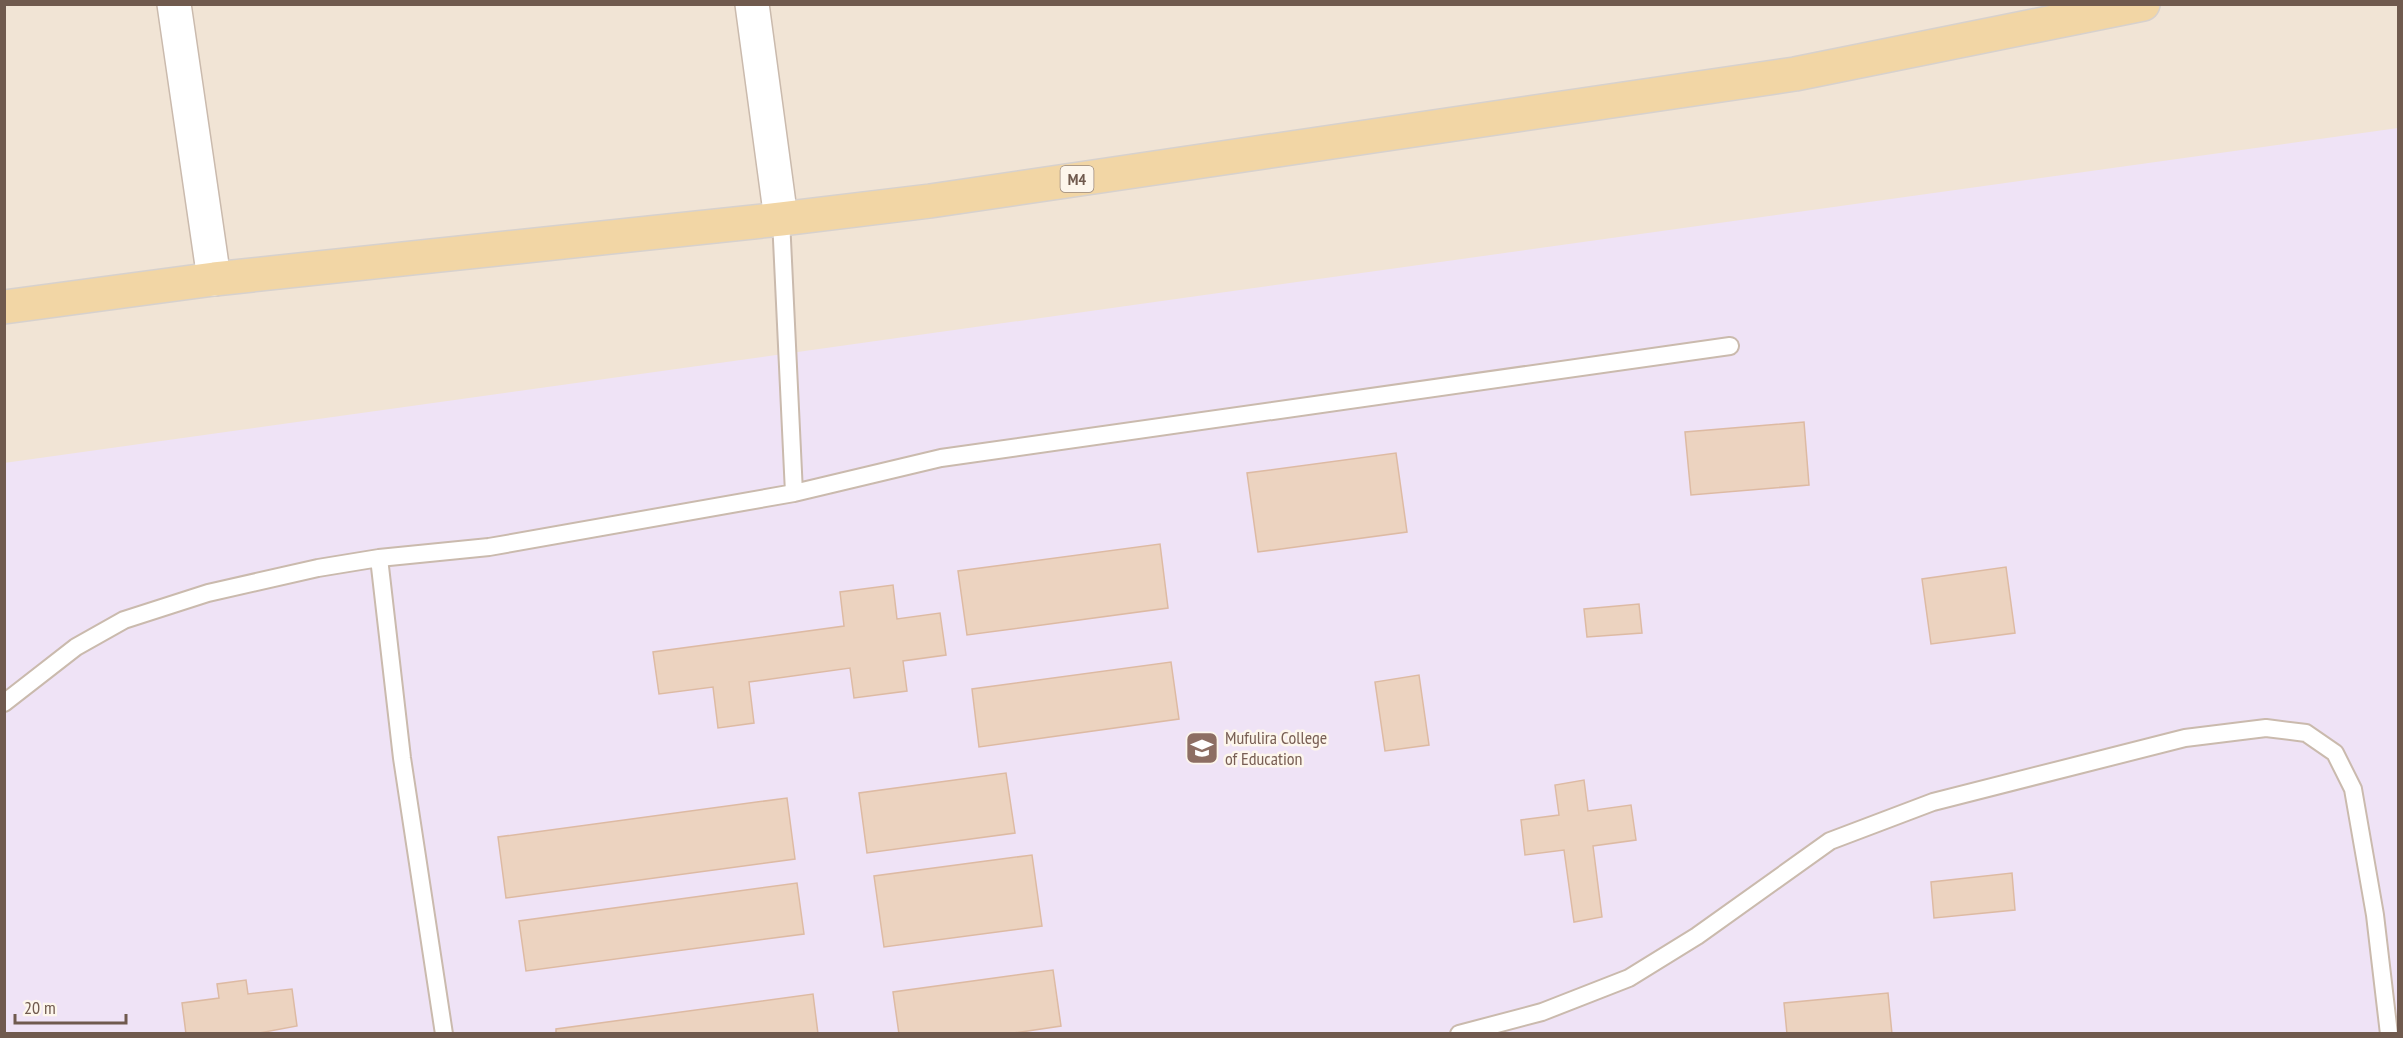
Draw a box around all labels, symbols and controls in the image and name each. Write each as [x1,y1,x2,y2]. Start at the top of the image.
road number: M4 [1060,166,1094,192]
place label: Mufulira College of Education [1225,726,1327,770]
school or university icon: Mufulira College of Education [1184,730,1220,766]
scale bar [15,987,126,1025]
text: 20 m [24,996,56,1019]

